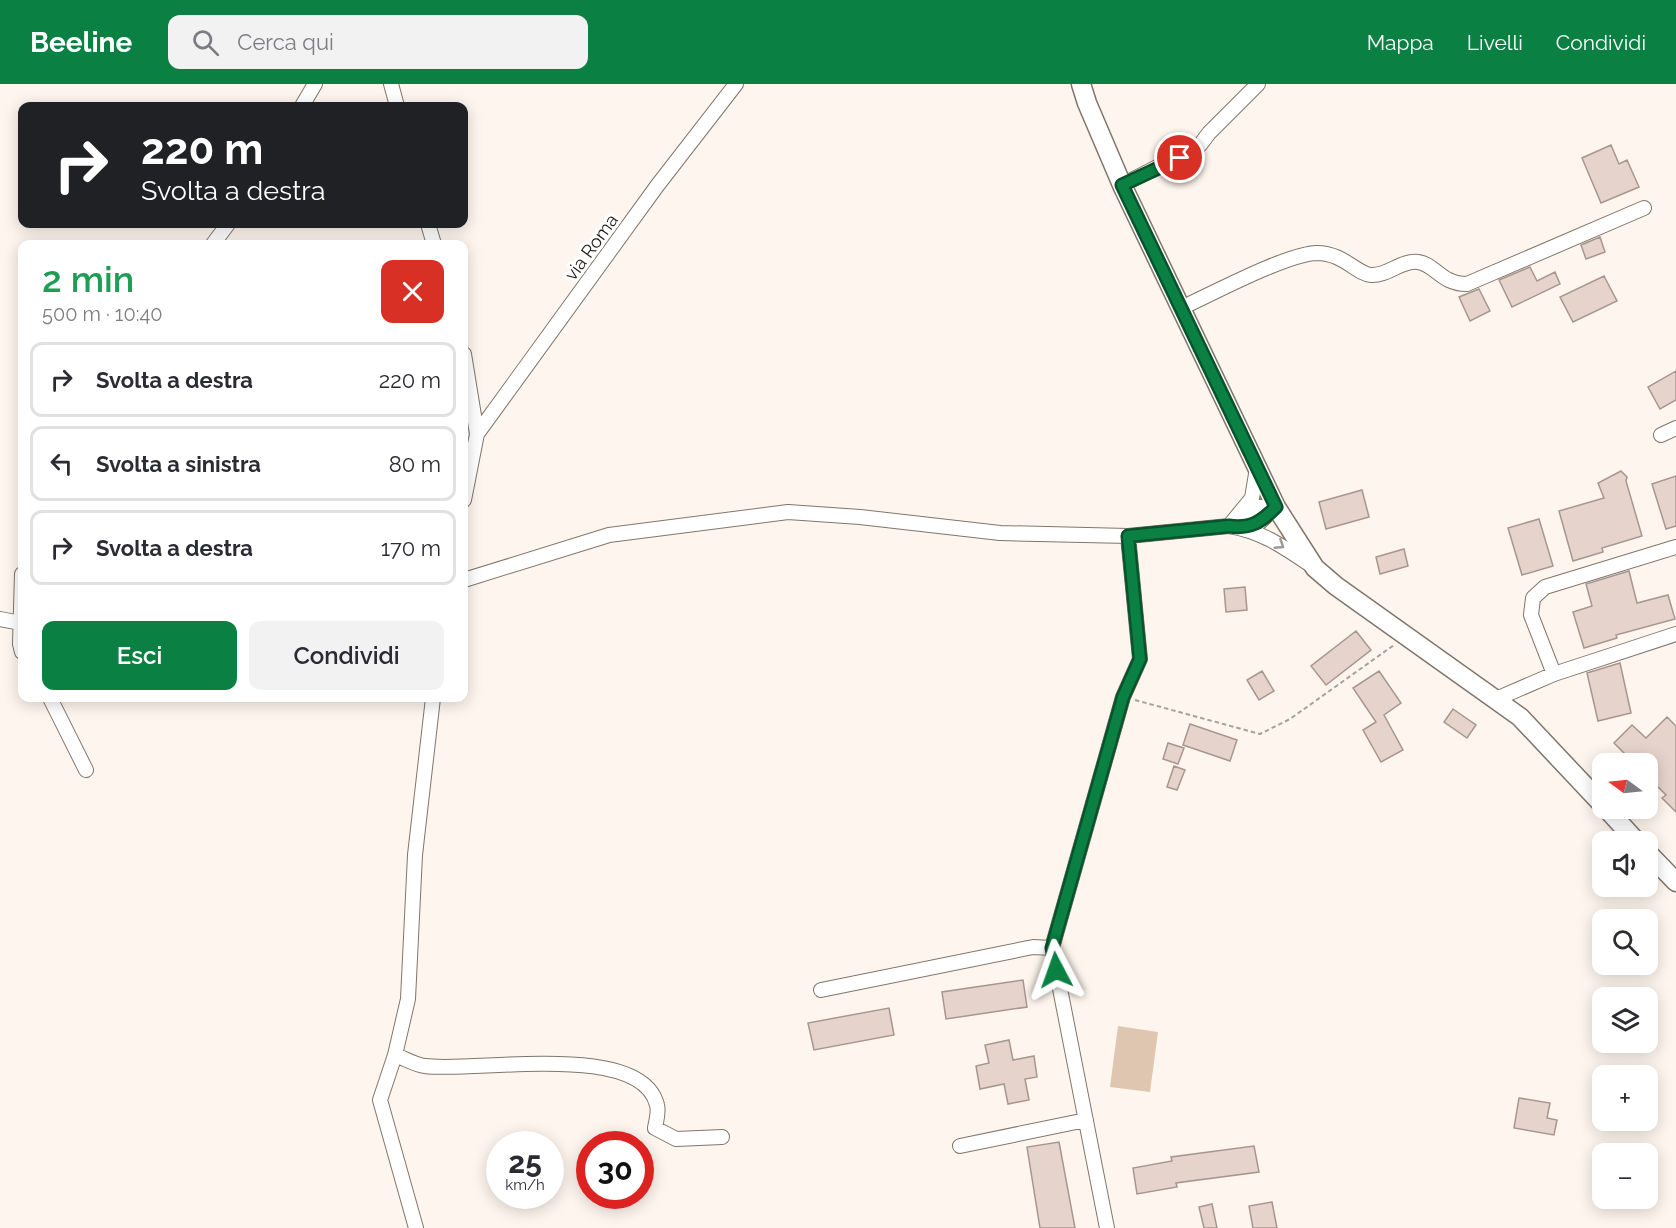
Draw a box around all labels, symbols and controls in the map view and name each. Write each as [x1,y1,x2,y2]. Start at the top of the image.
search box [168,15,588,69]
text: Beeline [30,26,132,59]
icon: search [189,26,222,59]
text: Cerca qui [237,29,334,55]
text: Mappa [1367,30,1434,55]
text: Livelli [1467,30,1523,55]
text: Condividi [1556,30,1646,55]
text: 220 m [141,125,263,174]
icon: right [42,126,120,204]
pin [1154,132,1205,183]
icon: arrive [1163,141,1196,174]
text: Svolta a destra [141,175,325,206]
street label: via Roma [560,210,622,284]
text: 2 min [42,258,134,300]
button: close [381,260,444,323]
text: 500 m · 10:40 [42,302,163,326]
icon: right [45,363,78,396]
text: Svolta a destra [96,367,253,393]
text: 220 m [379,367,441,393]
icon: left [45,447,78,480]
text: Svolta a sinistra [96,451,261,477]
text: 80 m [389,451,441,477]
icon: right [45,531,78,564]
text: Svolta a destra [96,535,253,561]
text: 170 m [381,535,441,561]
one-way arrow [1273,537,1284,548]
button: Esci [42,621,237,690]
button: Condividi [249,621,444,690]
north arrow [1592,753,1658,819]
map controls [1592,753,1658,1209]
button: sound [1592,831,1658,897]
button: search [1592,909,1658,975]
position arrow [1024,938,1088,1002]
button: layers [1592,987,1658,1053]
button: + [1592,1065,1658,1131]
speed limit sign: 30 [576,1131,654,1209]
button: − [1592,1143,1658,1209]
text: 25 [508,1145,542,1180]
text: km/h [505,1176,545,1194]

